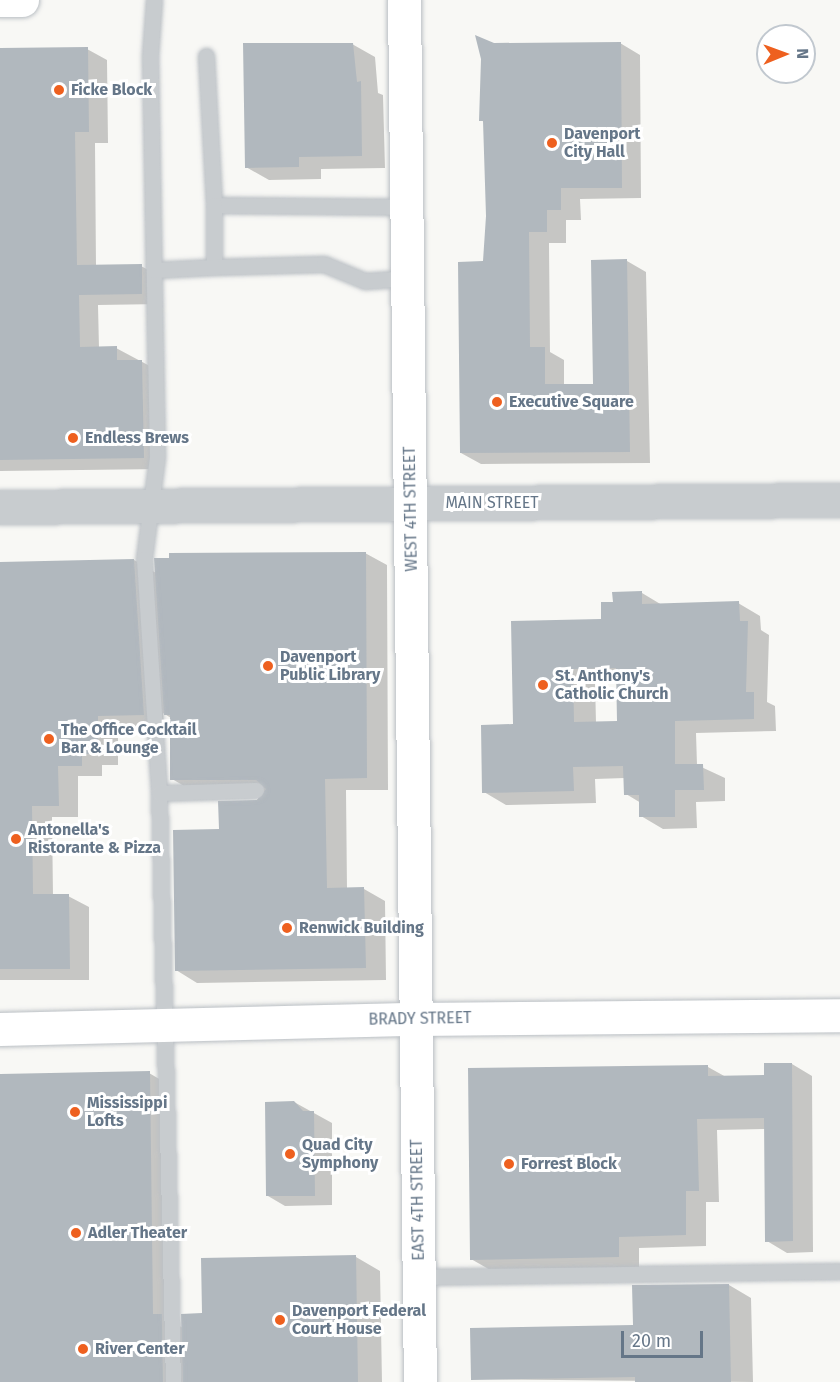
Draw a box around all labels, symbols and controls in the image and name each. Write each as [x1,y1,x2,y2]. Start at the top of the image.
north arrow [756,24,816,84]
text: N [793,48,812,59]
place label: Ficke Block [71,80,152,100]
marker: Ficke Block [52,83,66,97]
place label: Davenport City Hall [564,124,640,162]
marker: Davenport City Hall [545,136,559,150]
place label: Executive Square [509,392,634,412]
marker: Executive Square [490,395,504,409]
place label: Endless Brews [85,428,189,448]
marker: Endless Brews [66,431,80,445]
street label: WEST 4TH STREET [400,446,422,572]
street label: MAIN STREET [445,493,539,513]
place label: Davenport Public Library [280,647,380,685]
marker: Davenport Public Library [261,659,275,673]
place label: St. Anthony's Catholic Church [555,666,669,704]
marker: St. Anthony's Catholic Church [536,678,550,692]
place label: The Office Cocktail Bar & Lounge [61,720,197,758]
marker: The Office Cocktail Bar & Lounge [42,732,56,746]
place label: Antonella's Ristorante & Pizza [28,820,161,858]
marker: Antonella's Ristorante & Pizza [9,832,23,846]
place label: Renwick Building [299,918,424,938]
marker: Renwick Building [280,921,294,935]
street label: BRADY STREET [368,1009,472,1029]
place label: Mississippi Lofts [87,1093,167,1131]
marker: Mississippi Lofts [68,1105,82,1119]
place label: Quad City Symphony [302,1135,378,1173]
street label: EAST 4TH STREET [407,1139,429,1261]
marker: Quad City Symphony [283,1147,297,1161]
place label: Forrest Block [521,1154,617,1174]
marker: Forrest Block [502,1157,516,1171]
place label: Adler Theater [88,1223,187,1243]
marker: Adler Theater [69,1226,83,1240]
place label: Davenport Federal Court House [292,1301,426,1339]
marker: Davenport Federal Court House [273,1313,287,1327]
scale bar [624,1319,706,1357]
text: 20 m [632,1330,671,1352]
place label: River Center [95,1339,185,1359]
marker: River Center [76,1342,90,1356]

